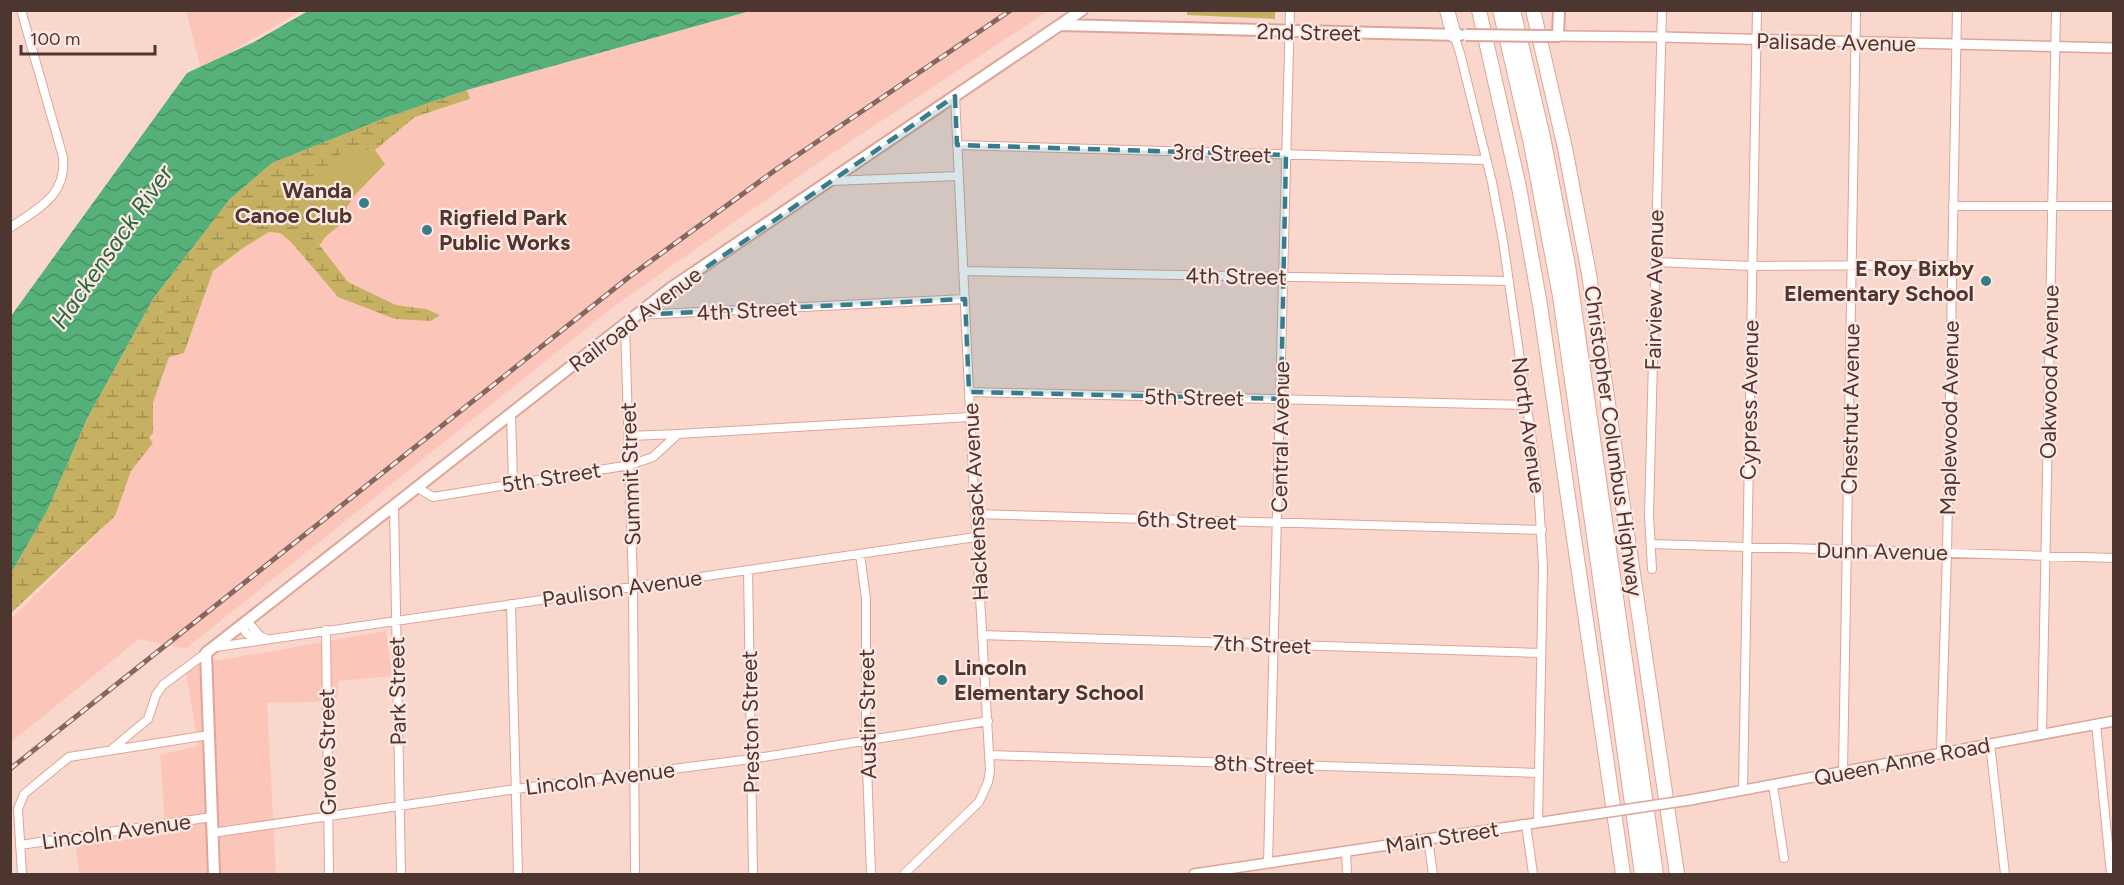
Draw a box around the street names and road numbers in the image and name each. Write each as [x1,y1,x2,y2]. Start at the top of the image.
street label: 2nd Street [1257,18,1361,47]
street label: Palisade Avenue [1756,28,1916,57]
street label: 3rd Street [1172,138,1272,169]
street label: Fairview Avenue [1640,209,1669,371]
street label: Railroad Avenue [564,261,707,378]
street label: 4th Street [1185,262,1287,291]
street label: Christopher Columbus Highway [1578,284,1649,599]
street label: Oakwood Avenue [2034,285,2065,459]
street label: 4th Street [696,294,798,327]
street label: Cypress Avenue [1735,320,1764,480]
street label: Maplewood Avenue [1934,320,1965,516]
street label: Chestnut Avenue [1836,323,1865,495]
street label: North Avenue [1506,355,1551,495]
street label: Central Avenue [1266,361,1295,513]
street label: 5th Street [1144,383,1244,412]
street label: Summit Street [615,402,646,546]
street label: Hackensack Avenue [957,402,994,602]
street label: 5th Street [499,456,603,499]
street label: 6th Street [1136,505,1237,536]
street label: Dunn Avenue [1816,537,1948,566]
street label: Paulison Avenue [540,564,704,613]
street label: 7th Street [1212,629,1312,660]
street label: Park Street [383,636,412,746]
street label: Austin Street [853,649,882,779]
street label: Preston Street [736,650,765,794]
street label: Grove Street [313,688,342,816]
street label: Queen Anne Road [1812,731,1992,792]
street label: 8th Street [1213,749,1315,780]
street label: Lincoln Avenue [524,756,676,801]
street label: Lincoln Avenue [40,808,192,855]
street label: Main Street [1384,815,1501,860]

